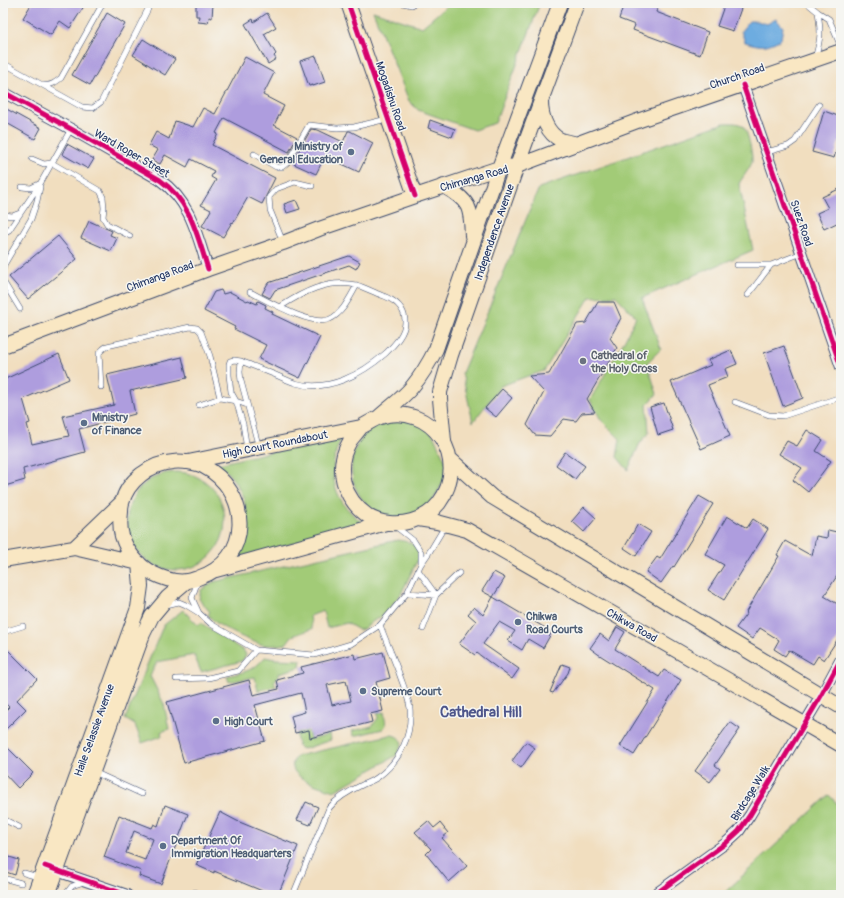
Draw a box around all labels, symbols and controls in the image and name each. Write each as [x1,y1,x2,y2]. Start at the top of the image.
street label: Mogadishu Road [373,60,408,133]
street label: Church Road [708,61,766,92]
street label: Ward Roper Street [92,127,172,181]
place label: Ministry of General Education [259,140,344,166]
marker: Ministry of General Education [346,147,356,157]
street label: Chimanga Road [439,163,510,194]
street label: Independence Avenue [472,182,517,282]
street label: Suez Road [788,198,816,248]
street label: Chimanga Road [125,258,195,295]
place label: Cathedral of the Holy Cross [590,349,657,375]
marker: Cathedral of the Holy Cross [578,356,588,366]
place label: Ministry of Finance [91,411,142,437]
marker: Ministry of Finance [79,418,89,428]
street label: High Court Roundabout [221,428,329,461]
street label: Chikwa Road [604,606,659,645]
place label: Chikwa Road Courts [526,610,583,636]
marker: Chikwa Road Courts [513,617,523,627]
street label: Haile Selassie Avenue [72,682,117,778]
place label: Supreme Court [371,685,442,698]
marker: Supreme Court [358,686,368,696]
district label: Cathedral Hill [440,703,522,722]
place label: High Court [224,715,273,728]
marker: High Court [211,716,221,726]
street label: Birdcage Walk [728,763,773,823]
place label: Department Of Immigration Headquarters [171,834,292,860]
marker: Department Of Immigration Headquarters [158,841,168,851]

